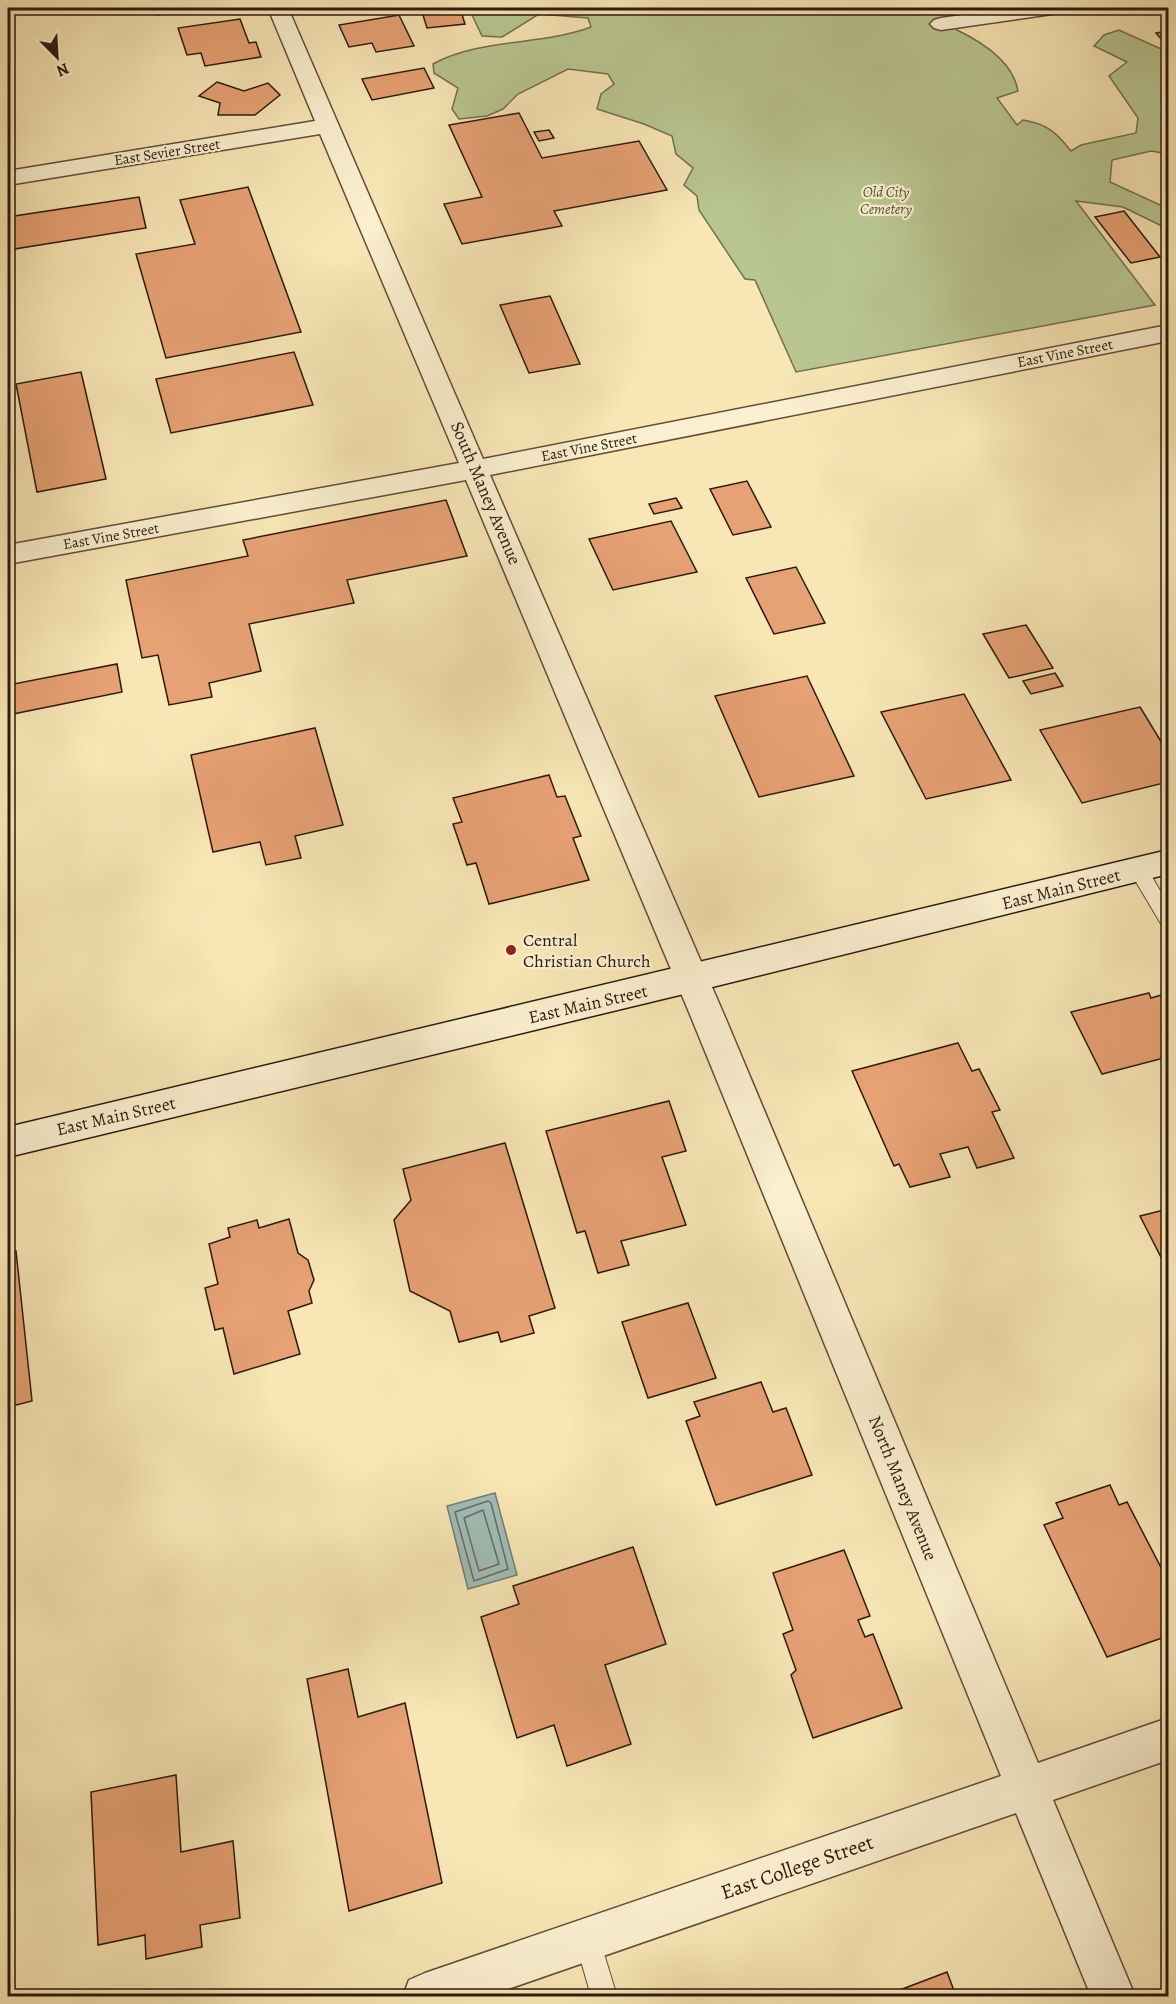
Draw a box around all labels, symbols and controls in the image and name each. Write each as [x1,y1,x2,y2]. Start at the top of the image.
north arrow [27,27,87,87]
text: N [53,57,72,82]
street label: East Sevier Street [113,134,222,170]
park label: Old City Cemetery [860,182,912,219]
street label: East Vine Street [1015,334,1115,372]
street label: South Maney Avenue [445,418,527,568]
street label: East Vine Street [539,428,639,466]
street label: East Vine Street [61,518,161,554]
street label: East Main Street [999,863,1123,915]
place label: Central Christian Church [523,928,651,973]
marker: Central Christian Church [504,943,518,957]
street label: East Main Street [526,979,650,1029]
street label: East Main Street [54,1091,178,1141]
street label: North Maney Avenue [863,1412,943,1564]
street label: East College Street [717,1828,877,1906]

